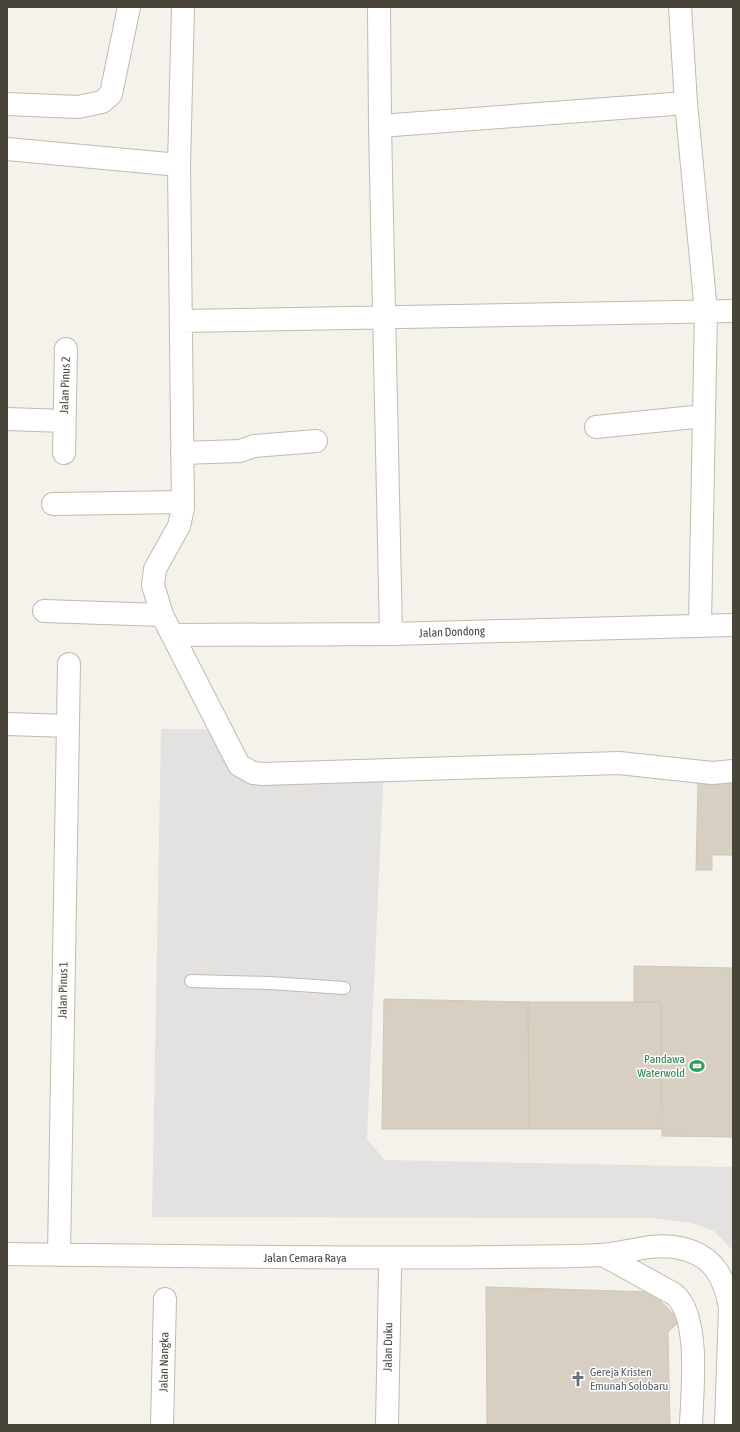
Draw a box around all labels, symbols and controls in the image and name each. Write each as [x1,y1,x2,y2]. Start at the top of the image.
street label: Jalan Pinus 2 [57,356,73,414]
street label: Jalan Dondong [419,624,486,640]
street label: Jalan Pinus 1 [56,961,71,1019]
place label: Pandawa Waterwold [637,1052,685,1080]
sports icon: Pandawa Waterwold [688,1057,706,1075]
street label: Jalan Cemara Raya [263,1251,347,1265]
street label: Jalan Duku [381,1322,395,1372]
street label: Jalan Nangka [156,1332,172,1392]
place label: Gereja Kristen Emunah Solobaru [590,1365,669,1393]
church icon: Gereja Kristen Emunah Solobaru [569,1370,587,1388]

